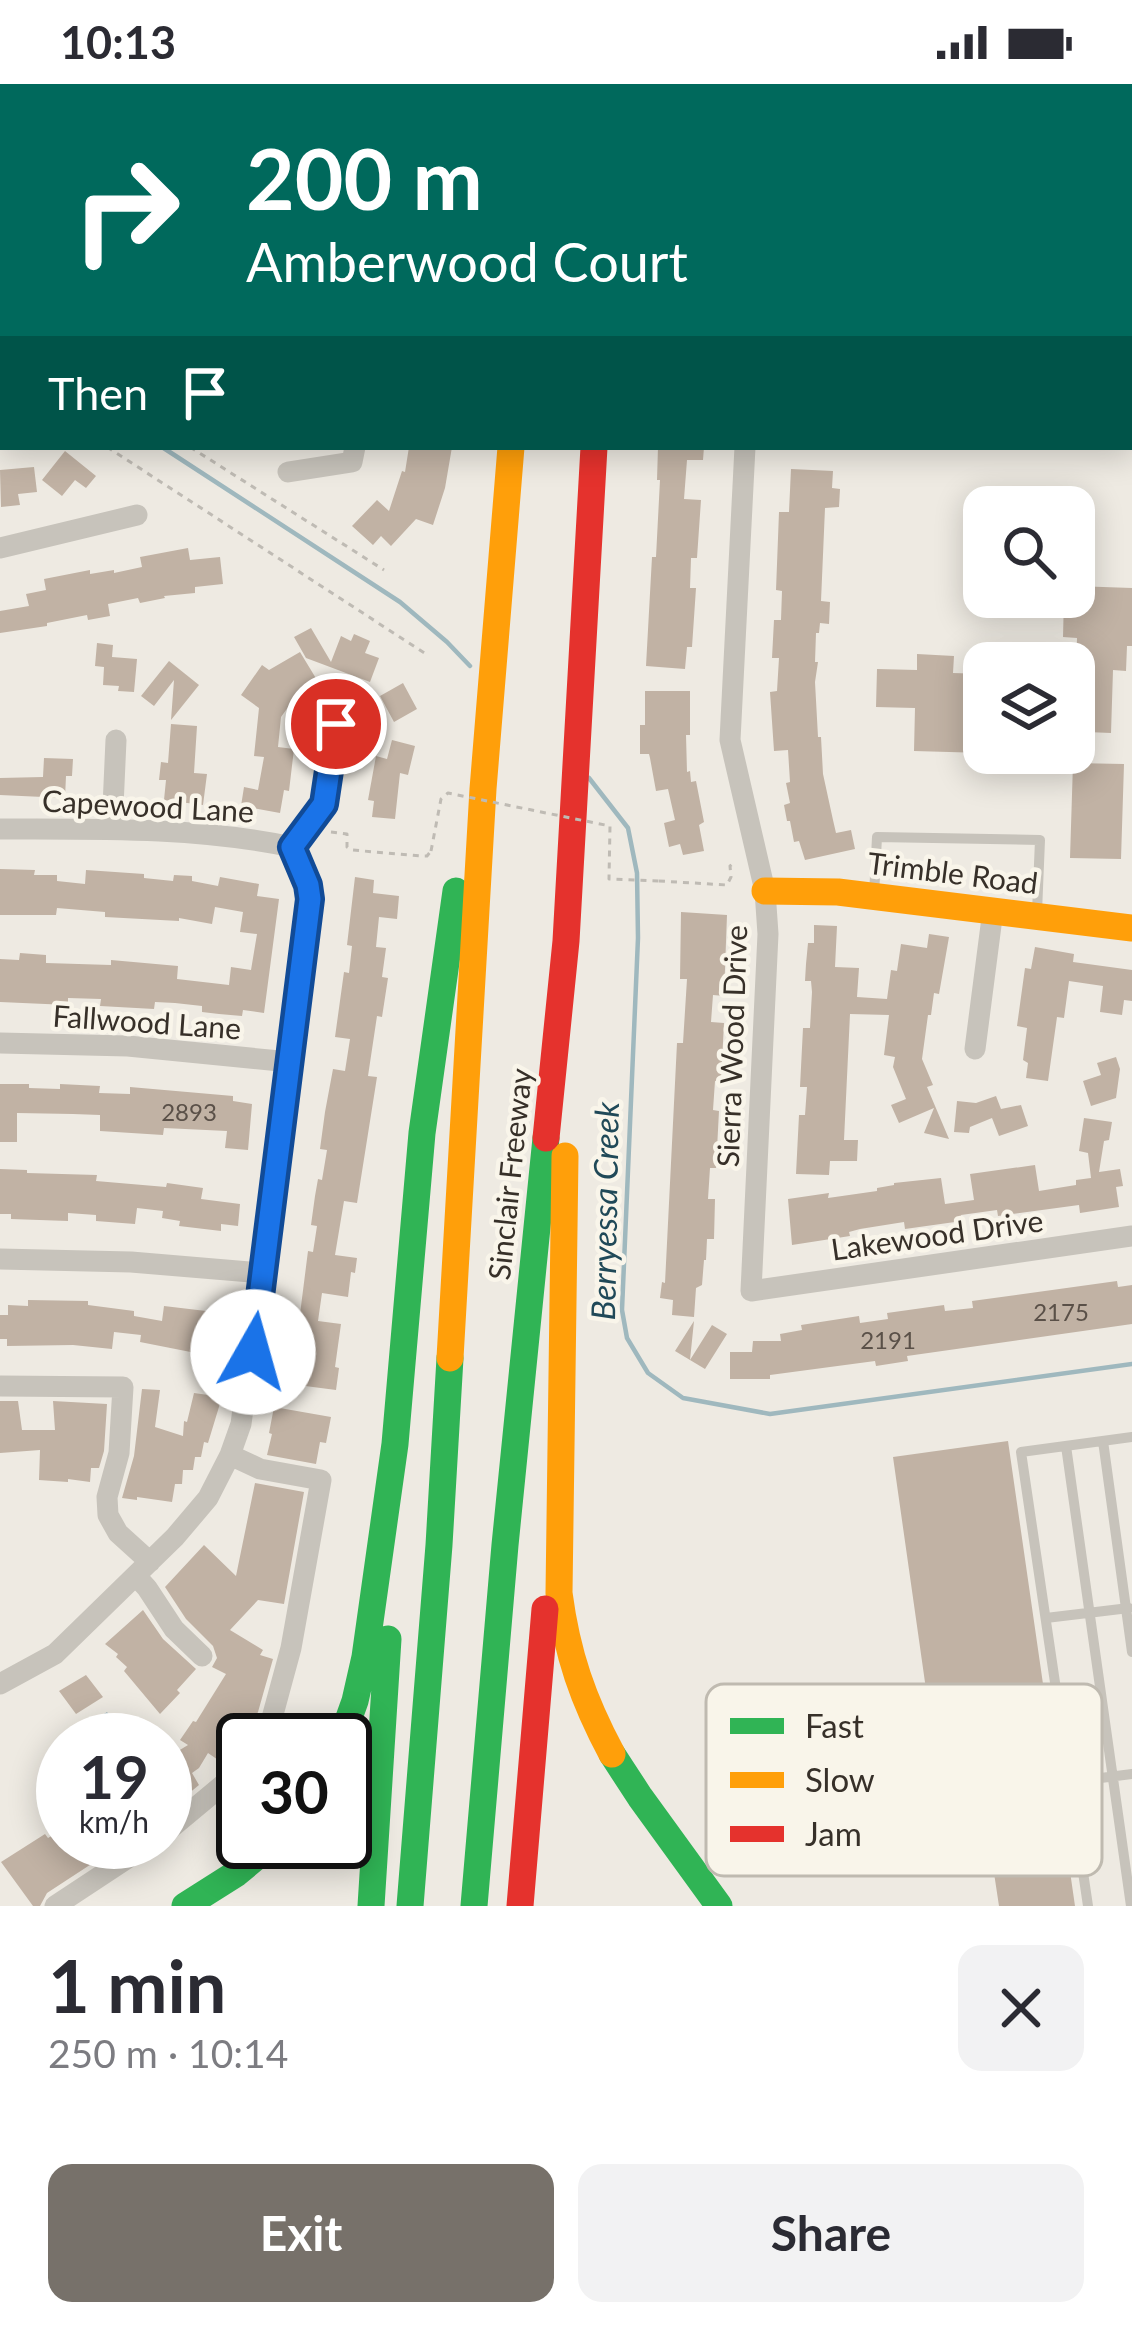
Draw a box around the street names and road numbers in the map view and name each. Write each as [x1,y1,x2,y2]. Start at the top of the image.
street label: Capewood Lane [41,781,255,829]
street label: Trimble Road [866,844,1040,900]
street label: Sierra Wood Drive [709,924,753,1168]
street label: Fallwood Lane [52,996,242,1046]
street label: Sinclair Freeway [480,1066,538,1282]
street label: Lakewood Drive [829,1201,1045,1267]

